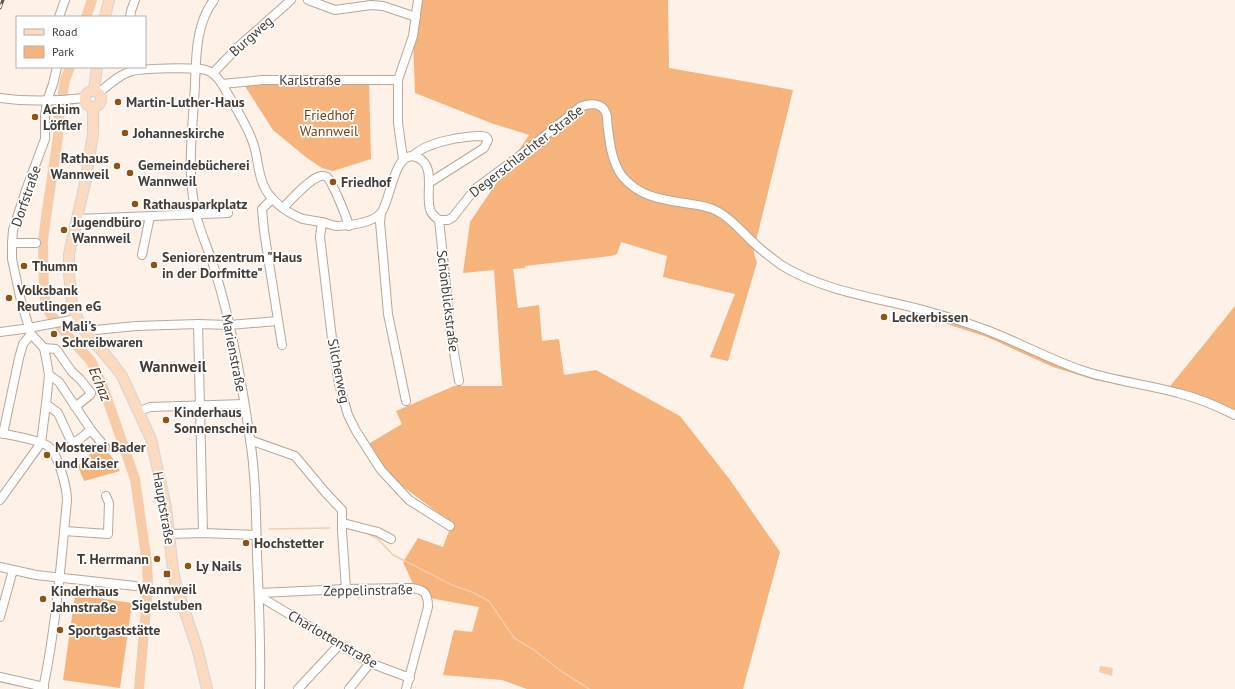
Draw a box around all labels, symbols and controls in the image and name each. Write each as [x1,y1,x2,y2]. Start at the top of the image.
street label: Burgweg [225,12,277,60]
legend [16,16,146,68]
text: Road [52,24,77,39]
text: Park [52,44,74,59]
street label: Karlstraße [279,71,341,89]
place label: Martin-Luther-Haus [126,93,245,111]
marker: Martin-Luther-Haus [113,97,123,107]
place label: Achim Löffler [43,100,82,134]
street label: Degerschlachter Straße [465,101,587,201]
park label: Friedhof Wannweil [300,106,358,140]
marker: Achim Löffler [30,112,40,122]
place label: Johanneskirche [132,124,224,142]
marker: Johanneskirche [120,128,130,138]
place label: Rathaus Wannweil [50,149,110,183]
place label: Gemeindebücherei Wannweil [138,156,250,190]
marker: Rathaus Wannweil [112,161,122,171]
street label: Dorfstraße [7,163,45,229]
marker: Gemeindebücherei Wannweil [125,168,135,178]
place label: Friedhof [341,173,392,191]
marker: Friedhof [328,177,338,187]
place label: Rathausparkplatz [143,195,247,213]
marker: Rathausparkplatz [130,199,140,209]
place label: Jugendbüro Wannweil [71,213,142,247]
marker: Jugendbüro Wannweil [59,225,69,235]
place label: Seniorenzentrum "Haus in der Dorfmitte" [162,248,302,282]
street label: Schönblickstraße [433,249,463,353]
place label: Thumm [32,257,78,275]
marker: Seniorenzentrum "Haus in der Dorfmitte" [149,260,159,270]
marker: Thumm [19,261,29,271]
place label: Volksbank Reutlingen eG [16,281,101,315]
marker: Volksbank Reutlingen eG [4,293,14,303]
place label: Leckerbissen [892,308,968,326]
street label: Marienstraße [218,312,250,394]
marker: Leckerbissen [879,312,889,322]
place label: Mali's Schreibwaren [62,317,143,351]
marker: Mali's Schreibwaren [49,329,59,339]
street label: Silcherweg [324,337,354,405]
district label: Wannweil [140,356,207,376]
water label: Echaz [85,364,116,404]
place label: Kinderhaus Sonnenschein [174,403,257,437]
marker: Kinderhaus Sonnenschein [161,415,171,425]
place label: Mosterei Bader und Kaiser [55,438,146,472]
marker: Mosterei Bader und Kaiser [42,450,52,460]
street label: Hauptstraße [149,470,179,546]
place label: Hochstetter [254,534,324,552]
marker: Hochstetter [241,538,251,548]
place label: T. Herrmann [77,550,149,568]
marker: T. Herrmann [152,554,162,564]
place label: Ly Nails [196,557,242,575]
marker: Ly Nails [183,561,193,571]
marker: Wannweil Sigelstuben [162,569,172,579]
place label: Wannweil Sigelstuben [132,580,202,614]
street label: Zeppelinstraße [323,580,413,600]
place label: Kinderhaus Jahnstraße [50,582,119,616]
marker: Kinderhaus Jahnstraße [38,594,48,604]
street label: Charlottenstraße [285,606,381,672]
place label: Sportgaststätte [68,621,160,639]
marker: Sportgaststätte [55,625,65,635]

